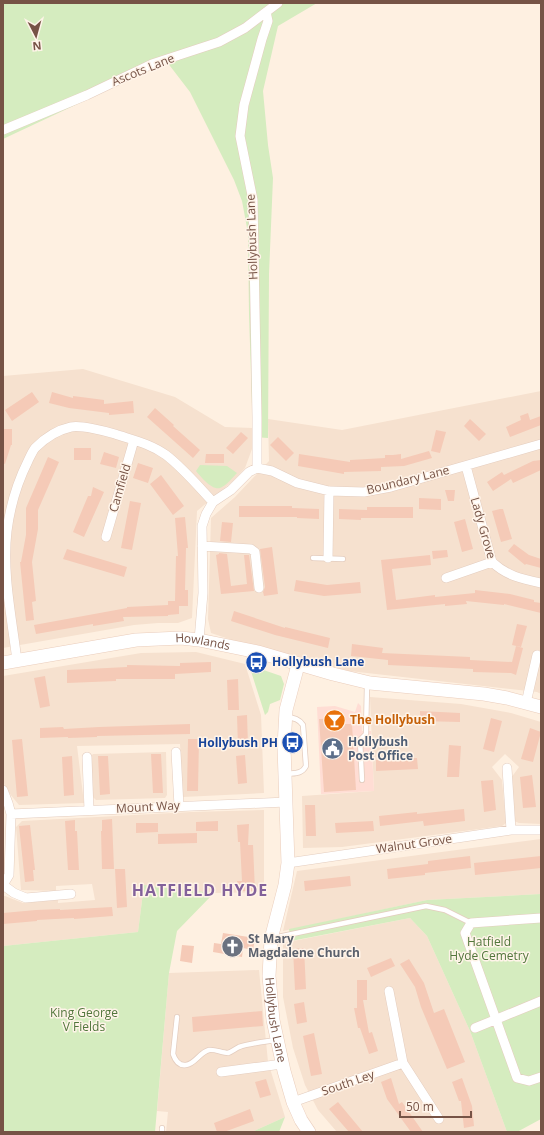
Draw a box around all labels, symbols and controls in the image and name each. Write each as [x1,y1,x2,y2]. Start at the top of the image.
north arrow [16,16,56,56]
text: N [32,39,42,54]
street label: Ascots Lane [109,49,177,90]
street label: Hollybush Lane [241,193,261,280]
street label: Boundary Lane [365,461,451,498]
street label: Camfield [105,462,135,514]
street label: Lady Grove [467,495,500,561]
street label: Howlands [175,629,232,654]
bus stop icon: Hollybush Lane [243,649,269,675]
place label: Hollybush Lane [272,653,364,670]
bar icon: The Hollybush [322,707,348,733]
place label: The Hollybush [350,711,435,728]
bus stop icon: Hollybush PH [280,730,306,756]
place label: Hollybush Post Office [348,733,413,764]
place label: Hollybush PH [198,734,278,751]
public building icon: Hollybush Post Office [320,736,346,762]
street label: Mount Way [116,796,181,817]
street label: Walnut Grove [375,830,453,857]
district label: HATFIELD HYDE [132,879,268,901]
place label: St Mary Magdalene Church [248,930,360,961]
church icon: St Mary Magdalene Church [220,933,246,959]
park label: Hatfield Hyde Cemetry [449,933,530,964]
street label: Hollybush Lane [261,976,291,1064]
park label: King George V Fields [50,1004,118,1035]
street label: South Ley [319,1065,378,1100]
scale bar [400,1093,471,1119]
text: 50 m [406,1098,434,1115]

